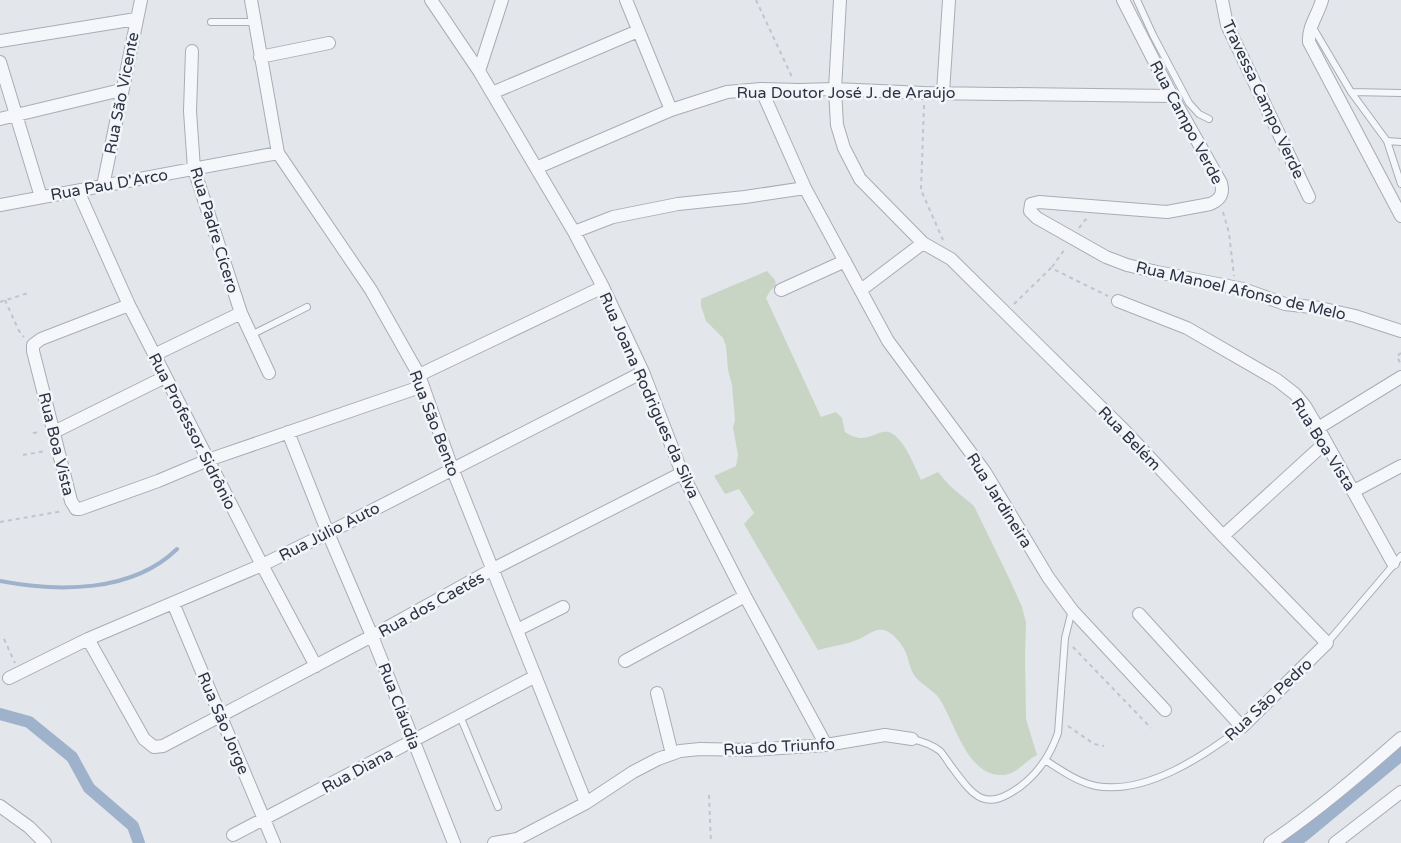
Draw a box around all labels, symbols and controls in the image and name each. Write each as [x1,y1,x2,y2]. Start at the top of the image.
street label: Travessa Campo Verde [1218,17,1309,182]
street label: Rua São Vicente [100,30,144,156]
street label: Rua Campo Verde [1145,57,1227,188]
street label: Rua Doutor José J. de Araújo [736,83,956,103]
street label: Rua Pau D'Arco [49,165,169,205]
street label: Rua Padre Cícero [185,165,243,296]
street label: Rua Manoel Afonso de Melo [1134,257,1348,325]
street label: Rua Joana Rodrigues da Silva [594,289,704,502]
street label: Rua Professor Sidrônio [144,350,240,513]
street label: Rua São Bento [405,367,464,479]
street label: Rua Boa Vista [34,390,79,498]
street label: Rua Boa Vista [1287,394,1360,495]
street label: Rua Belém [1094,402,1165,475]
street label: Rua Jardineira [962,449,1036,552]
street label: Rua Júlio Auto [276,498,383,566]
street label: Rua dos Caetés [375,568,488,642]
street label: Rua São Pedro [1221,654,1317,745]
street label: Rua Cláudia [373,660,425,752]
street label: Rua São Jorge [193,669,254,778]
street label: Rua do Triunfo [723,734,835,760]
street label: Rua Diana [318,744,397,798]

